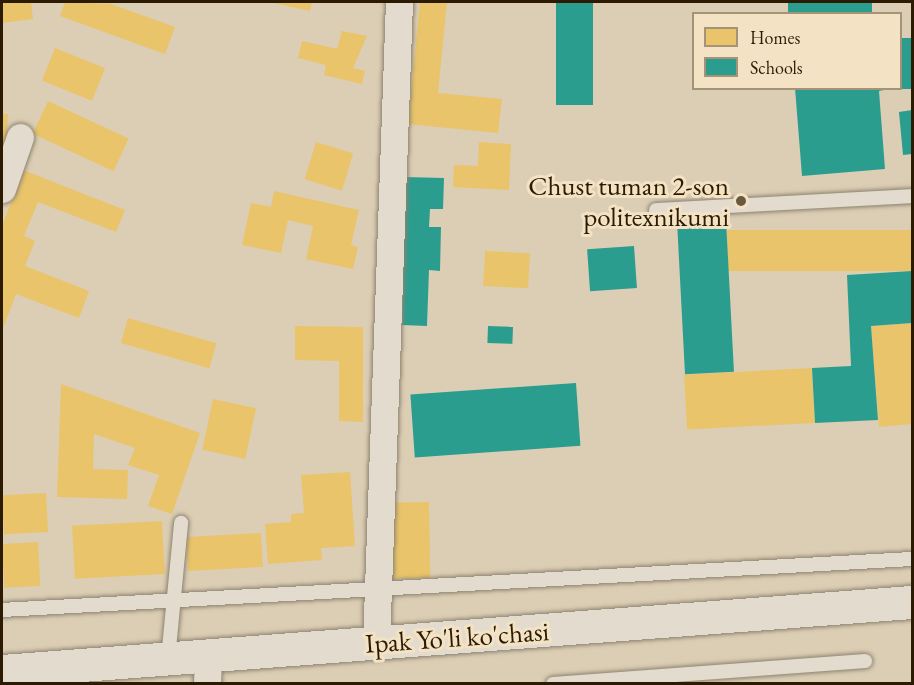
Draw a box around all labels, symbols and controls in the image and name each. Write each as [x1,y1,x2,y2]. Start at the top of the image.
legend [692,12,902,90]
text: Homes [750,26,800,49]
text: Schools [750,56,803,79]
place label: Chust tuman 2-son politexnikumi [528,169,729,232]
marker: Chust tuman 2-son politexnikumi [734,194,748,208]
street label: Ipak Yo'li ko'chasi [364,614,550,660]

